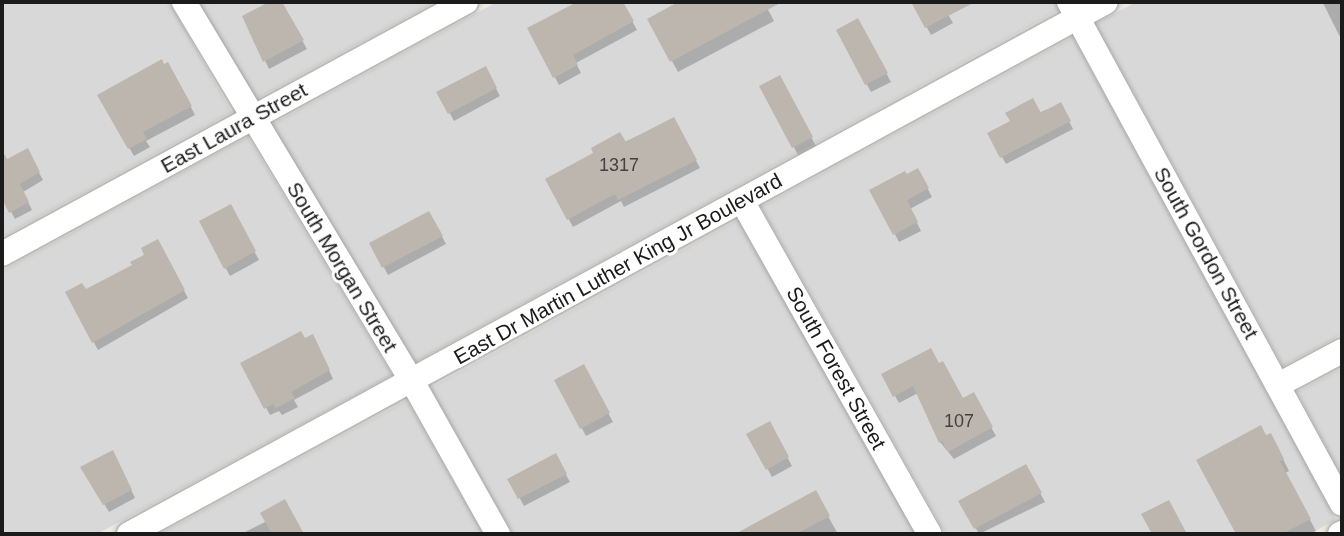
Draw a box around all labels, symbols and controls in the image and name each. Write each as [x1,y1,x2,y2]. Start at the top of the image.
street label: East Laura Street [156,77,312,179]
house number: 1317 [599,154,639,176]
street label: South Gordon Street [1148,163,1264,343]
street label: East Dr Martin Luther King Jr Boulevard [450,168,786,370]
street label: South Morgan Street [281,177,403,357]
street label: South Forest Street [781,282,891,454]
house number: 107 [944,410,974,432]

